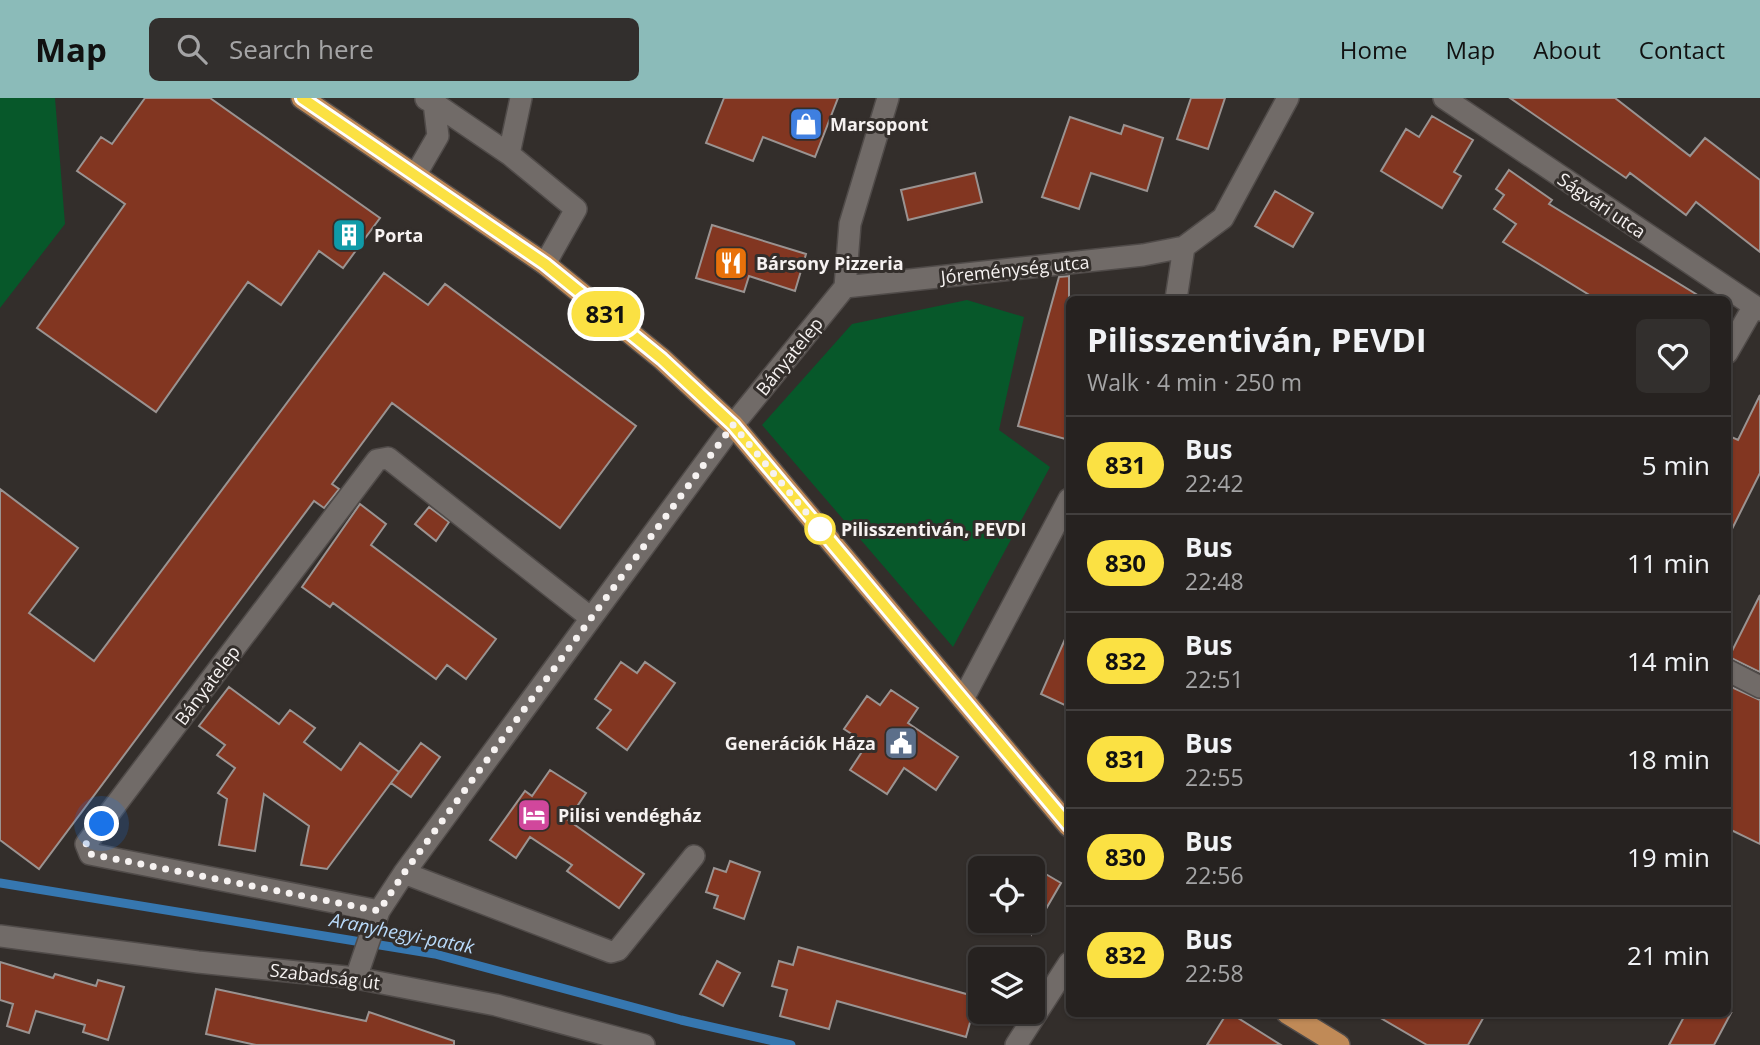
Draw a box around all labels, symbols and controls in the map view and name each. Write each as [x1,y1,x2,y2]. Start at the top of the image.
search box [149,18,639,81]
text: Map [35,27,107,72]
icon: search [173,30,211,68]
text: Search here [229,31,374,67]
text: Home [1340,33,1408,66]
text: Map [1446,33,1495,66]
text: About [1533,33,1601,66]
text: Contact [1639,33,1725,66]
shop icon: Marsopont [787,105,825,143]
place label: Marsopont [830,112,928,136]
street label: Ságvári utca [1553,167,1651,243]
building icon: Porta [330,216,368,254]
place label: Porta [374,223,423,247]
restaurant icon: Bársony Pizzeria [712,244,750,282]
street label: Jóreménység utca [938,249,1090,289]
place label: Bársony Pizzeria [756,251,904,275]
line badge: 831 [566,291,646,337]
text: 831 [585,297,627,330]
street label: Bányatelep [750,312,828,400]
text: Pilisszentiván, PEVDI [1087,317,1427,362]
button: heart [1636,319,1710,393]
text: Walk · 4 min · 250 m [1087,366,1302,398]
text: Bus [1185,431,1232,467]
text: 5 min [1642,447,1710,483]
text: 831 [1105,448,1146,481]
text: 22:42 [1185,467,1244,499]
marker: Pilisszentiván, PEVDI [805,514,835,544]
place label: Pilisszentiván, PEVDI [841,517,1026,541]
text: Bus [1185,529,1232,565]
text: 11 min [1627,545,1710,581]
text: 830 [1105,546,1146,579]
text: 22:48 [1185,565,1244,597]
text: Bus [1185,627,1232,663]
street label: Bányatelep [169,640,245,730]
text: 14 min [1627,643,1710,679]
text: 832 [1105,644,1146,677]
text: 22:51 [1185,663,1244,695]
public building icon: Generációk Háza [882,724,920,762]
text: Bus [1185,725,1232,761]
place label: Generációk Háza [725,731,876,755]
text: 18 min [1627,741,1710,777]
text: 831 [1105,742,1146,775]
text: 22:55 [1185,761,1244,793]
hotel icon: Pilisi vendégház [515,796,553,834]
place label: Pilisi vendégház [558,803,701,827]
your location [84,806,119,841]
text: Bus [1185,823,1232,859]
text: 19 min [1627,839,1710,875]
text: 830 [1105,840,1146,873]
map controls [968,856,1045,1024]
button: locate [968,856,1045,933]
text: 22:56 [1185,859,1244,891]
water label: Aranyhegyi-patak [326,906,477,960]
text: Bus [1185,921,1232,957]
text: 21 min [1627,937,1710,973]
text: 832 [1105,938,1146,971]
button: layers [968,947,1045,1024]
street label: Szabadság út [269,957,381,995]
text: 22:58 [1185,957,1244,989]

